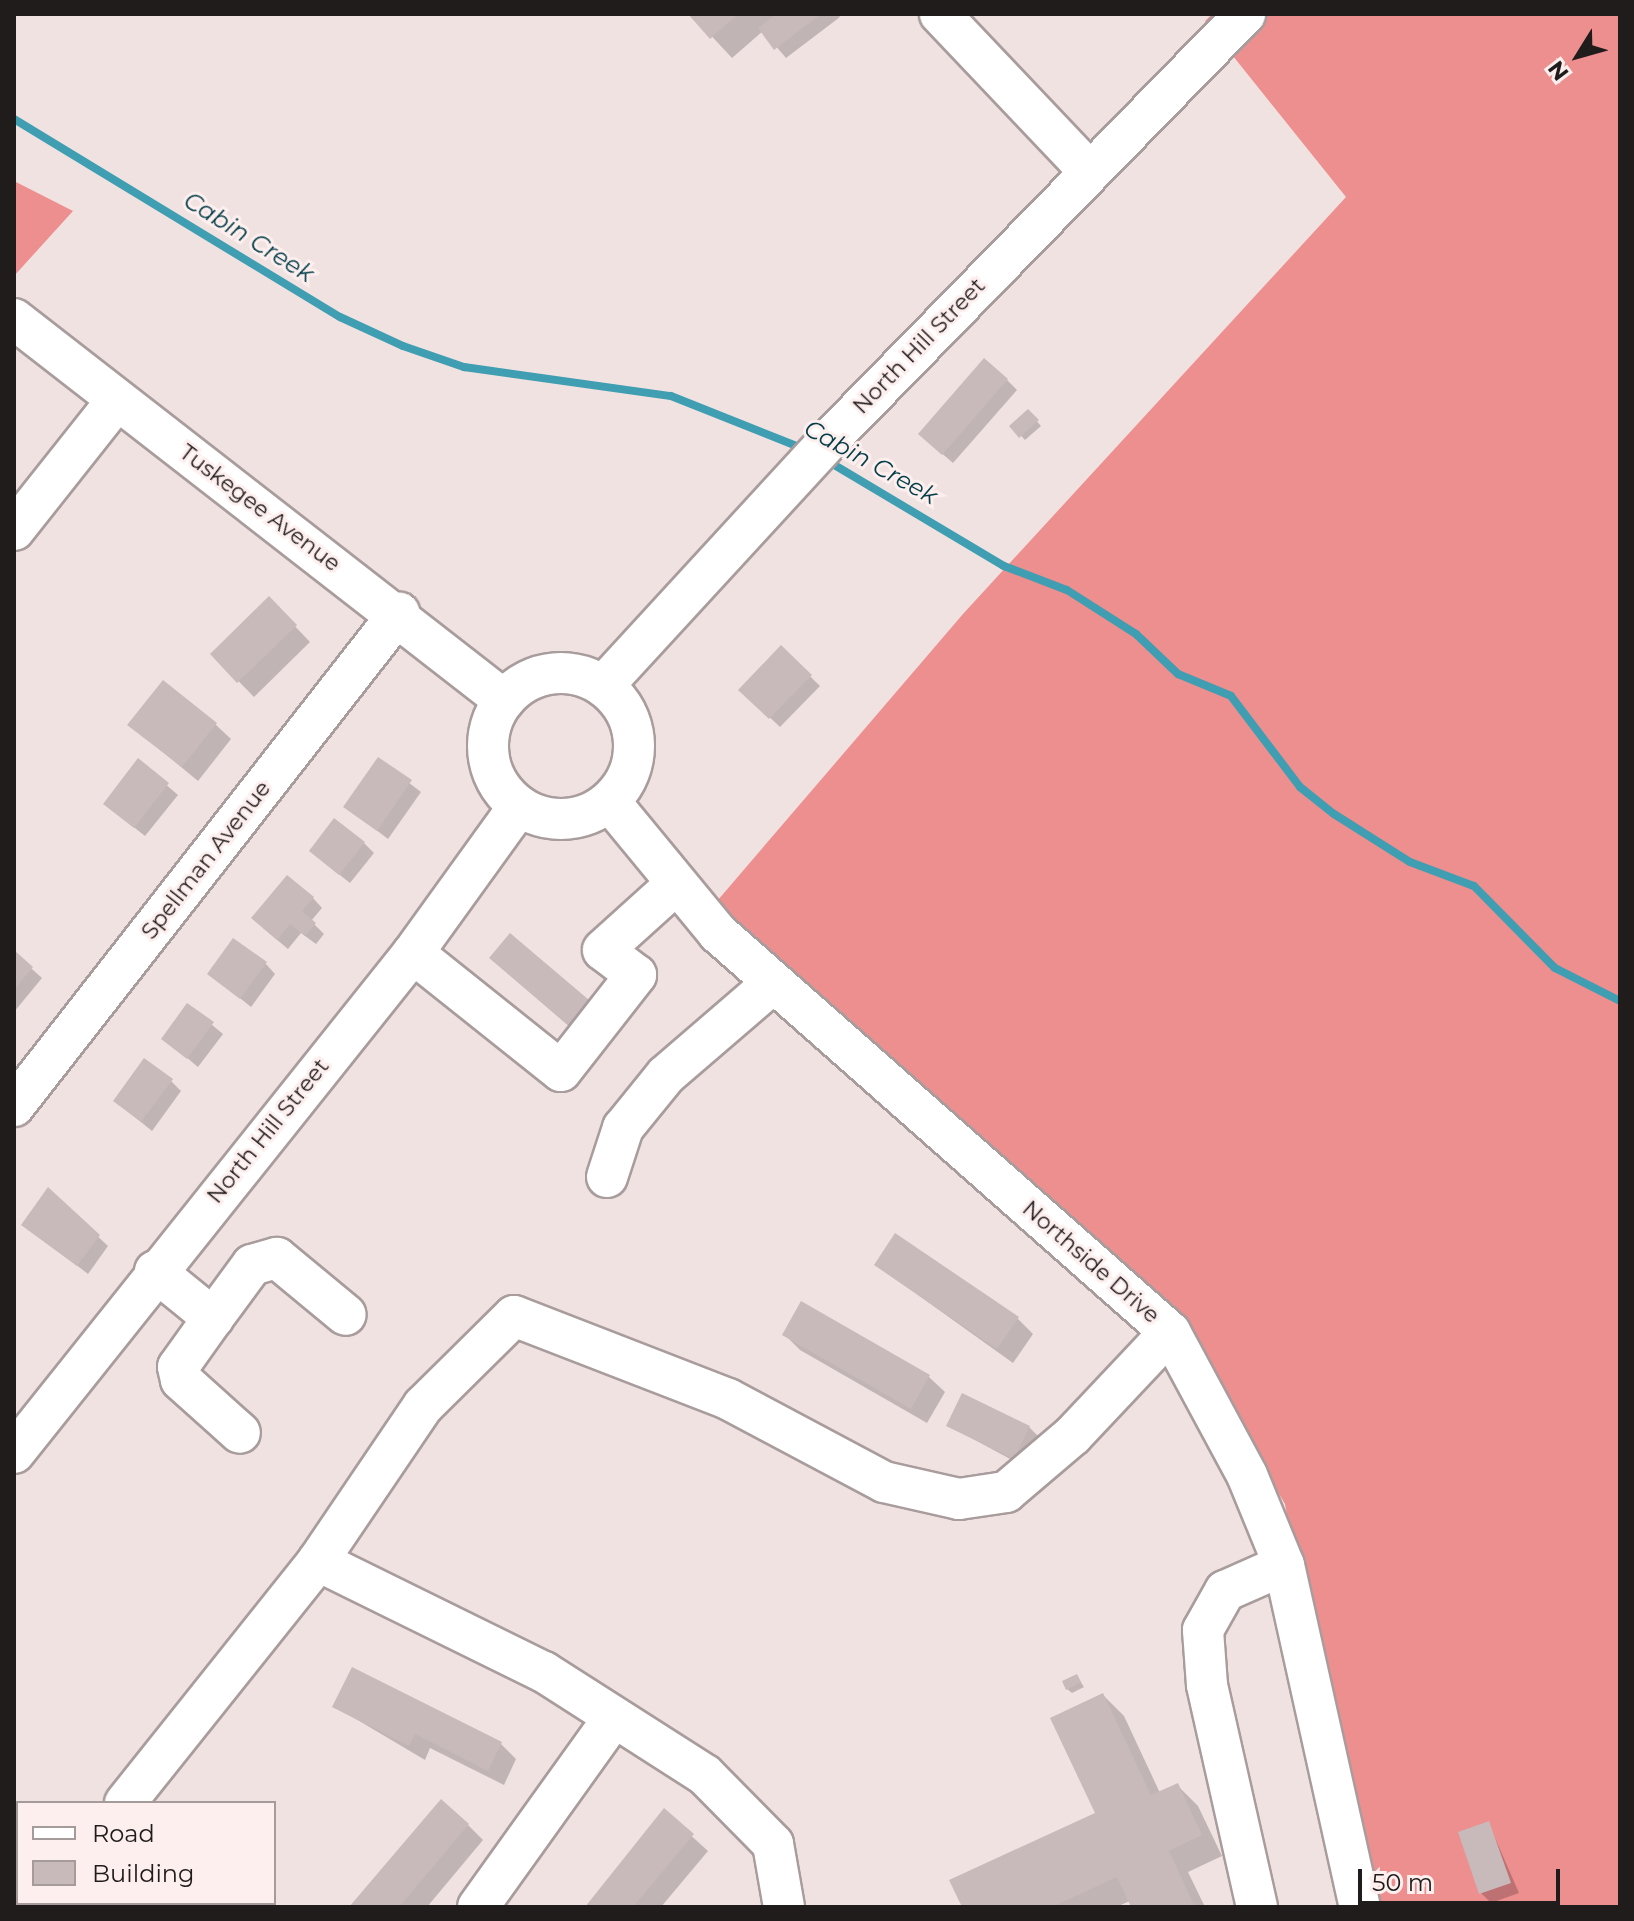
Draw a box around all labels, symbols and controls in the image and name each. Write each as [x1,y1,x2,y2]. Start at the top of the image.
north arrow [1538,16,1618,96]
text: N [1542,56,1575,86]
water label: Cabin Creek [179,186,319,288]
street label: North Hill Street [848,273,990,419]
water label: Cabin Creek [799,414,943,510]
street label: Tuskegee Avenue [174,439,346,577]
street label: Spellman Avenue [136,776,276,944]
street label: North Hill Street [202,1053,334,1209]
street label: Northside Drive [1017,1195,1165,1329]
legend [16,1801,276,1905]
text: Road [92,1819,155,1848]
scale bar [1362,1853,1564,1903]
text: Building [92,1859,195,1888]
text: 50 m [1372,1868,1433,1897]

